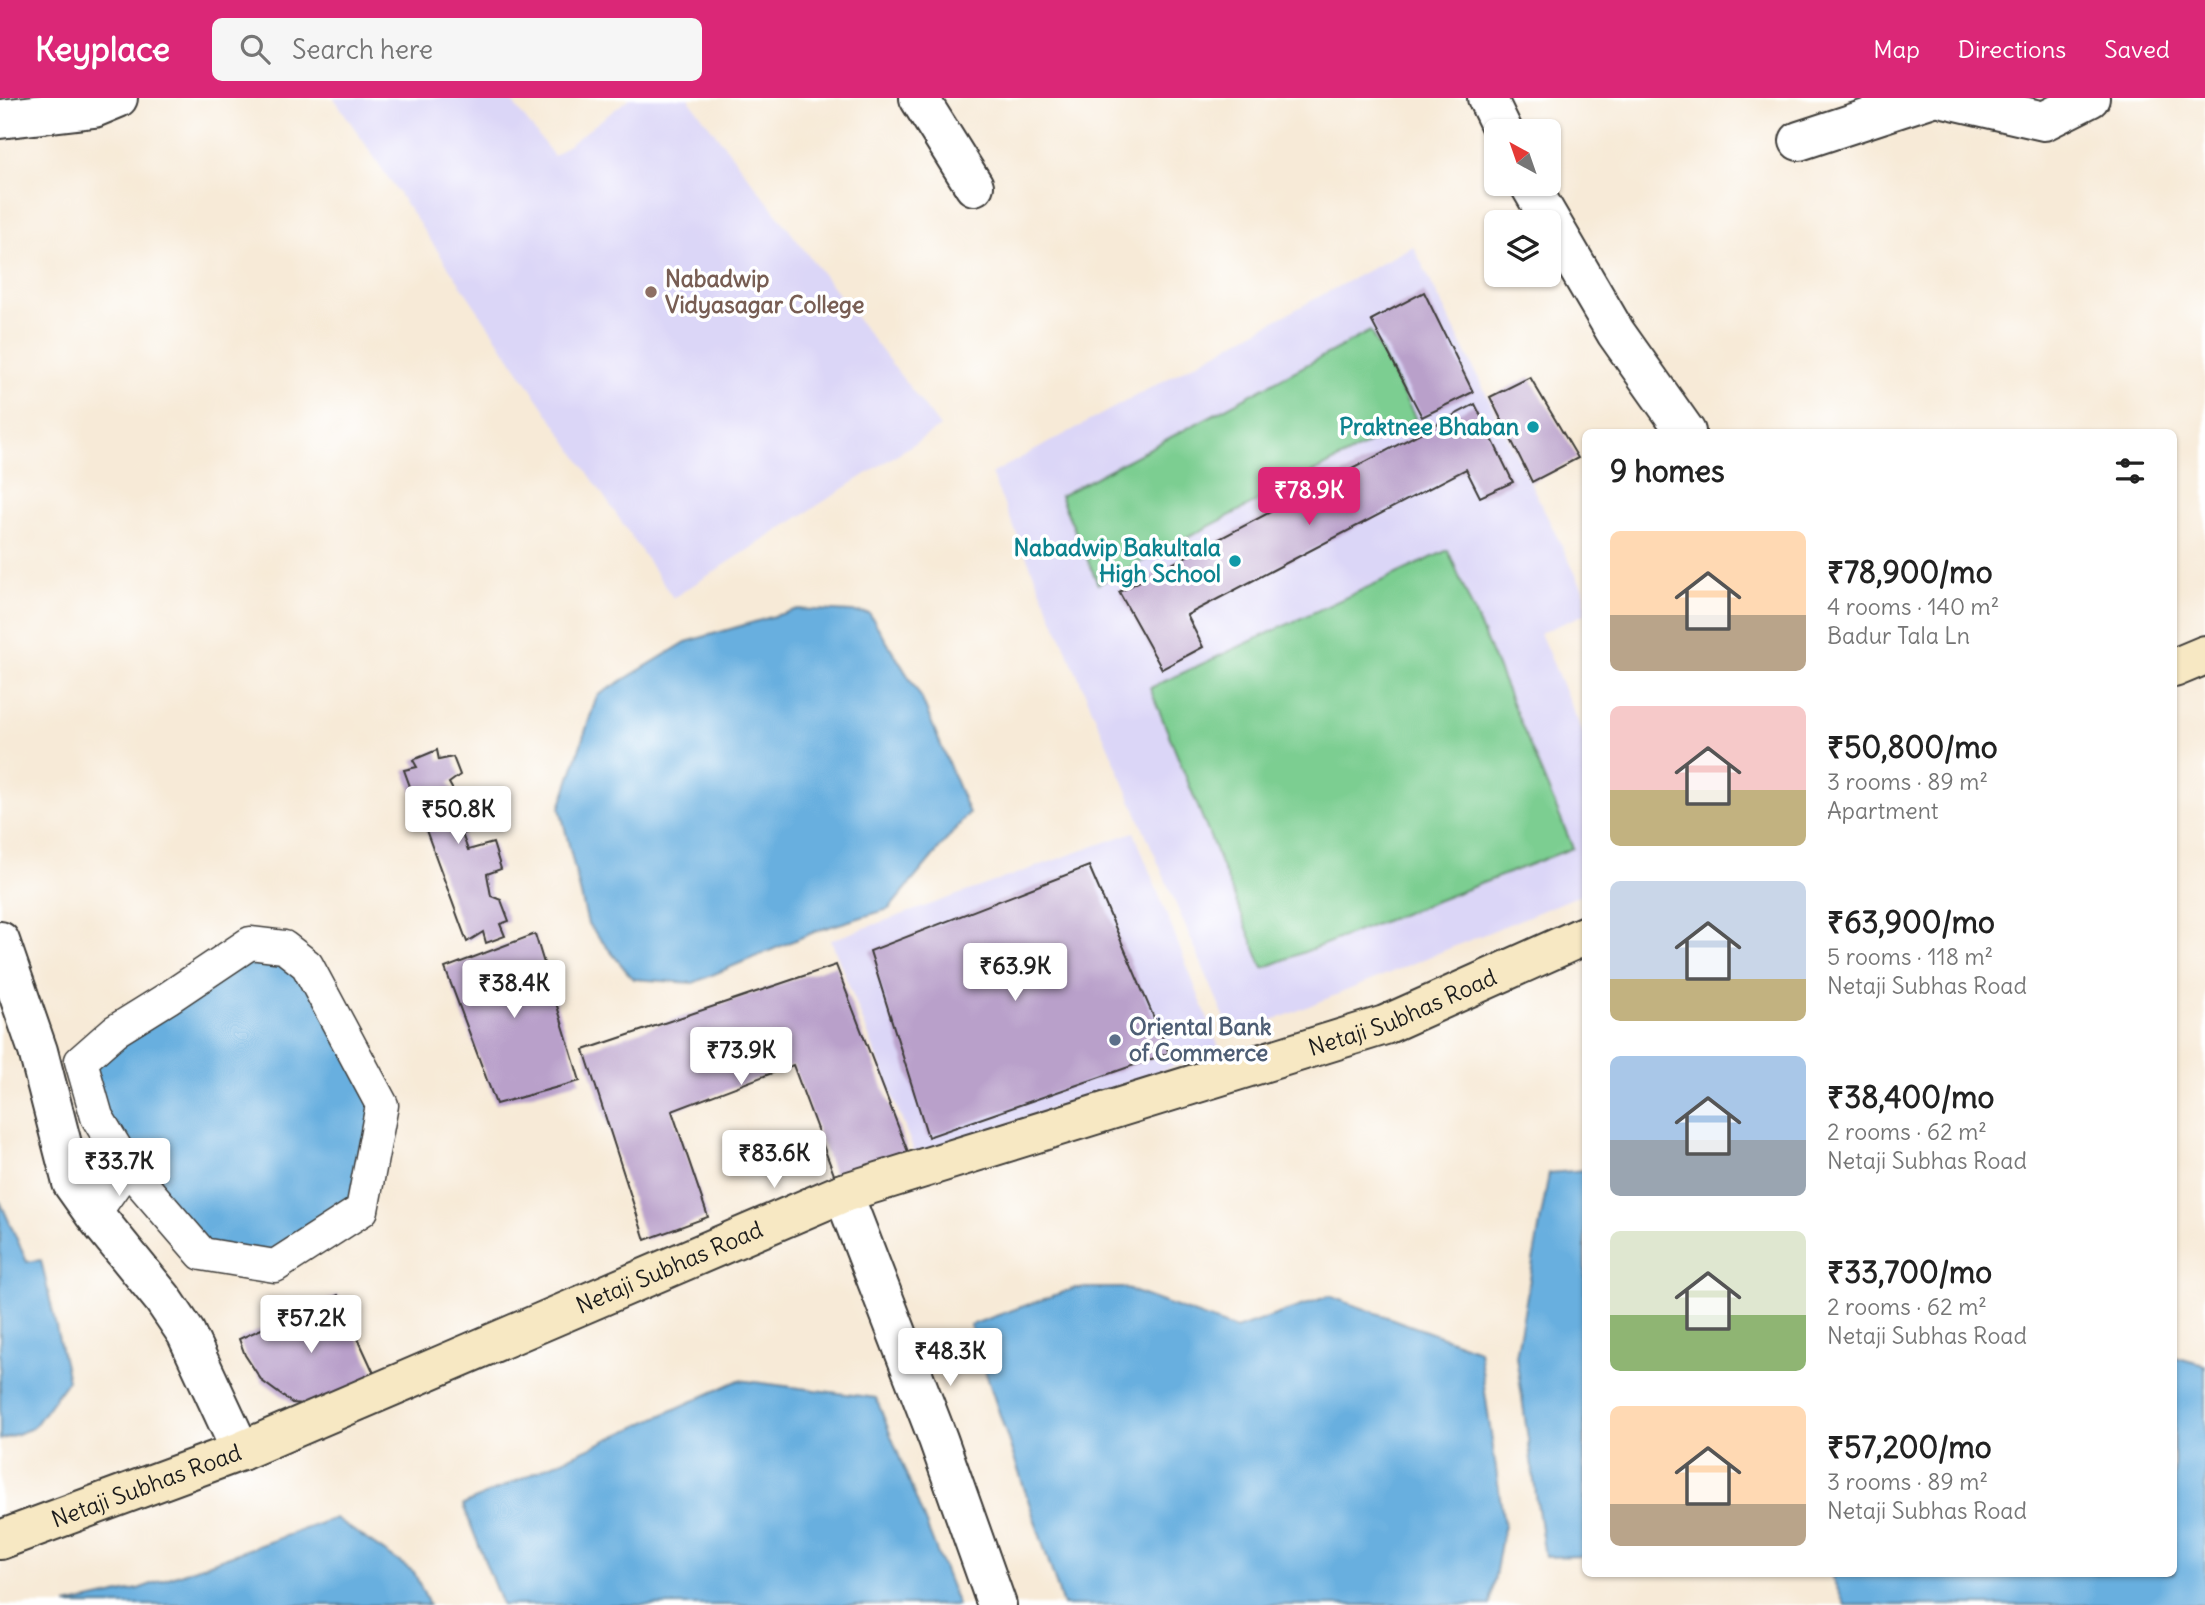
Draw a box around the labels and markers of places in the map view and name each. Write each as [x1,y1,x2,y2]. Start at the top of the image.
place label: Nabadwip Vidyasagar College [665,264,864,319]
marker: Nabadwip Vidyasagar College [643,284,659,300]
place label: Praktnee Bhaban [1339,412,1519,441]
marker: Praktnee Bhaban [1525,419,1541,435]
pin: ₹78.9K [1252,468,1366,527]
place label: Nabadwip Bakultala High School [1013,533,1221,588]
marker: Nabadwip Bakultala High School [1227,553,1243,569]
pin: ₹50.8K [401,786,515,846]
pin: ₹63.9K [958,944,1072,1003]
pin: ₹38.4K [457,960,571,1020]
place label: Oriental Bank of Commerce [1129,1012,1272,1067]
pin: ₹73.9K [684,1028,798,1087]
marker: Oriental Bank of Commerce [1107,1032,1123,1048]
pin: ₹83.6K [717,1130,831,1190]
pin: ₹33.7K [62,1138,176,1198]
pin: ₹57.2K [254,1296,368,1355]
pin: ₹48.3K [893,1328,1007,1388]

